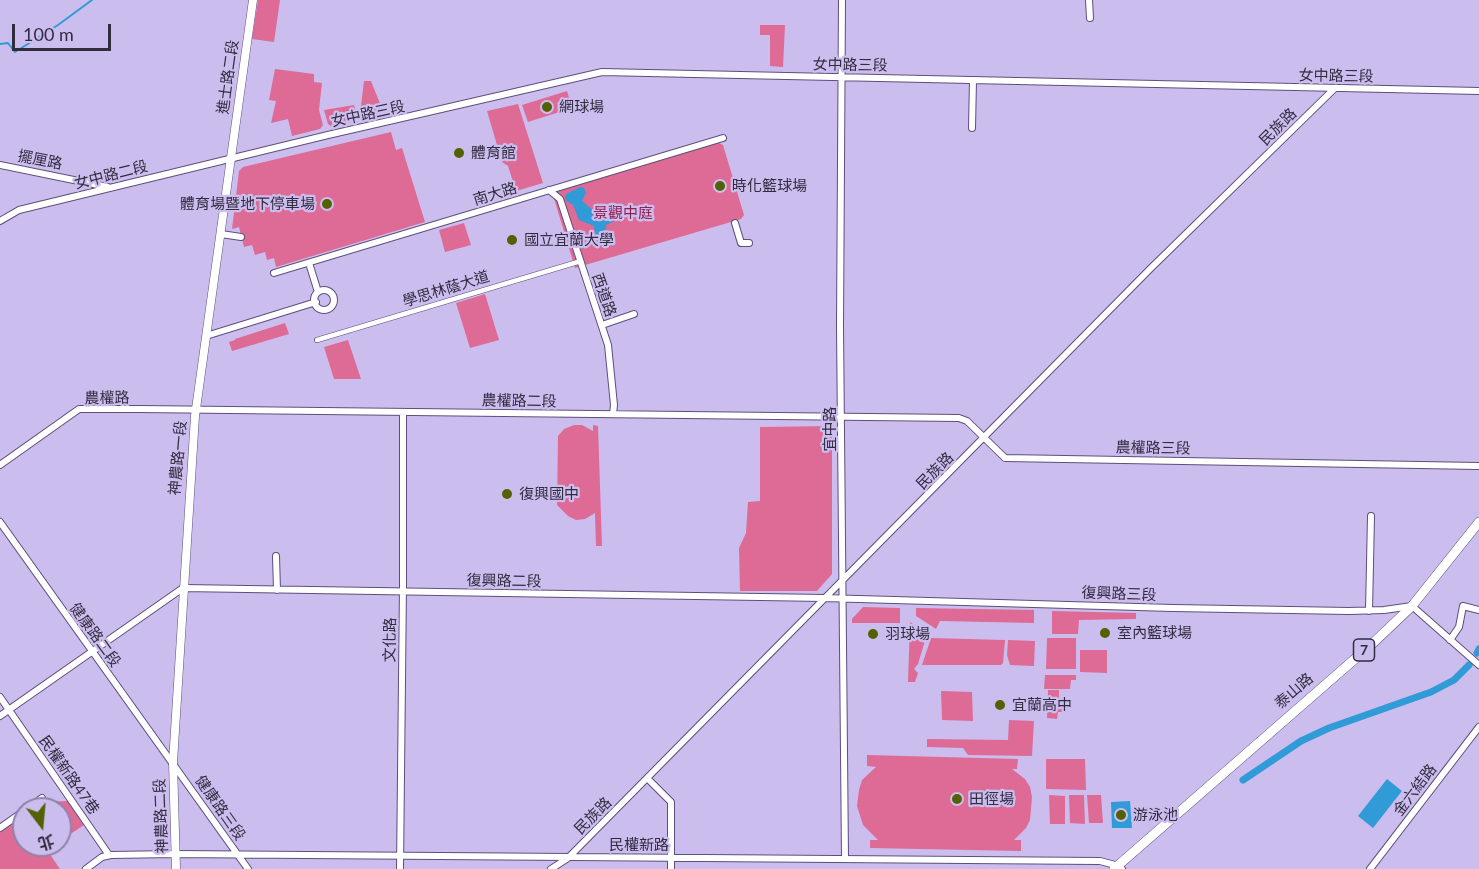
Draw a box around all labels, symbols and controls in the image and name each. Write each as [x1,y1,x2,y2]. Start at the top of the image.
scale bar [15,12,114,50]
text: 100 m [23,23,74,45]
street label: 進士路二段 [214,39,242,115]
street label: 女中路三段 [812,55,888,75]
street label: 女中路三段 [1298,66,1374,86]
street label: 女中路三段 [329,97,407,131]
place label: 網球場 [559,98,604,116]
marker: 網球場 [540,100,554,114]
street label: 民族路 [1256,105,1300,149]
place label: 體育館 [471,144,516,162]
marker: 體育館 [452,146,466,160]
street label: 擺厘路 [16,147,64,173]
street label: 女中路二段 [72,157,150,193]
place label: 時化籃球場 [732,177,807,195]
street label: 南大路 [471,179,519,209]
marker: 時化籃球場 [713,179,727,193]
place label: 體育場暨地下停車場 [180,195,315,213]
marker: 體育場暨地下停車場 [320,197,334,211]
park label: 景觀中庭 [593,204,653,222]
place label: 國立宜蘭大學 [524,231,614,249]
marker: 國立宜蘭大學 [505,233,519,247]
street label: 學思林蔭大道 [400,267,492,311]
street label: 西道路 [588,271,620,319]
street label: 農權路 [84,389,130,407]
street label: 農權路二段 [481,391,557,411]
street label: 宜中路 [821,407,839,451]
street label: 神農路一段 [166,420,190,496]
street label: 農權路三段 [1115,438,1191,458]
street label: 民族路 [913,449,957,493]
place label: 復興國中 [519,485,579,503]
marker: 復興國中 [500,487,514,501]
street label: 復興路二段 [466,571,542,591]
street label: 復興路三段 [1081,584,1157,604]
street label: 健康路二段 [66,599,124,671]
street label: 文化路 [381,617,399,663]
place label: 室內籃球場 [1117,624,1192,642]
place label: 羽球場 [885,625,930,643]
marker: 室內籃球場 [1098,626,1112,640]
marker: 羽球場 [866,627,880,641]
road number: 7 [1354,639,1374,661]
street label: 泰山路 [1271,669,1317,713]
place label: 宜蘭高中 [1012,696,1072,714]
marker: 宜蘭高中 [993,698,1007,712]
street label: 民權新路47巷 [35,732,103,818]
street label: 金六結路 [1390,761,1440,819]
street label: 健康路三段 [191,772,249,844]
street label: 神農路二段 [151,778,171,854]
place label: 田徑場 [969,790,1014,808]
marker: 田徑場 [950,792,964,806]
street label: 民族路 [571,794,615,838]
north arrow [12,797,72,857]
place label: 游泳池 [1133,806,1178,824]
marker: 游泳池 [1114,808,1128,822]
text: 北 [36,832,57,854]
street label: 民權新路 [609,836,669,854]

